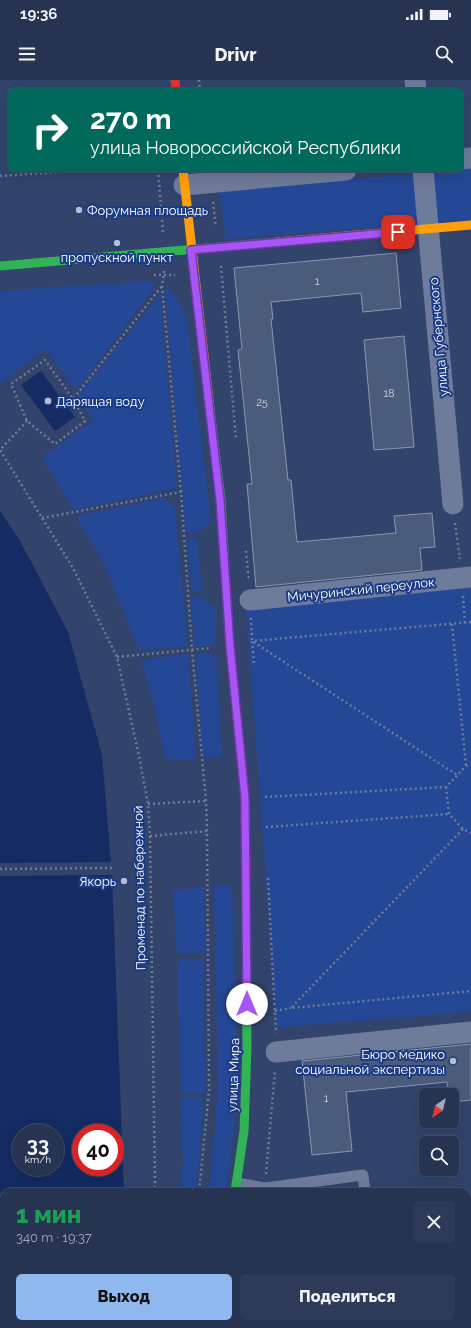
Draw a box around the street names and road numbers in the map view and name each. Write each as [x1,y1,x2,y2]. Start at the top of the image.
street label: улица Губернского [426,277,451,397]
street label: Мичуринский переулок [287,574,436,605]
street label: Променад по набережной [131,805,148,971]
street label: улица Мира [225,1038,242,1112]

